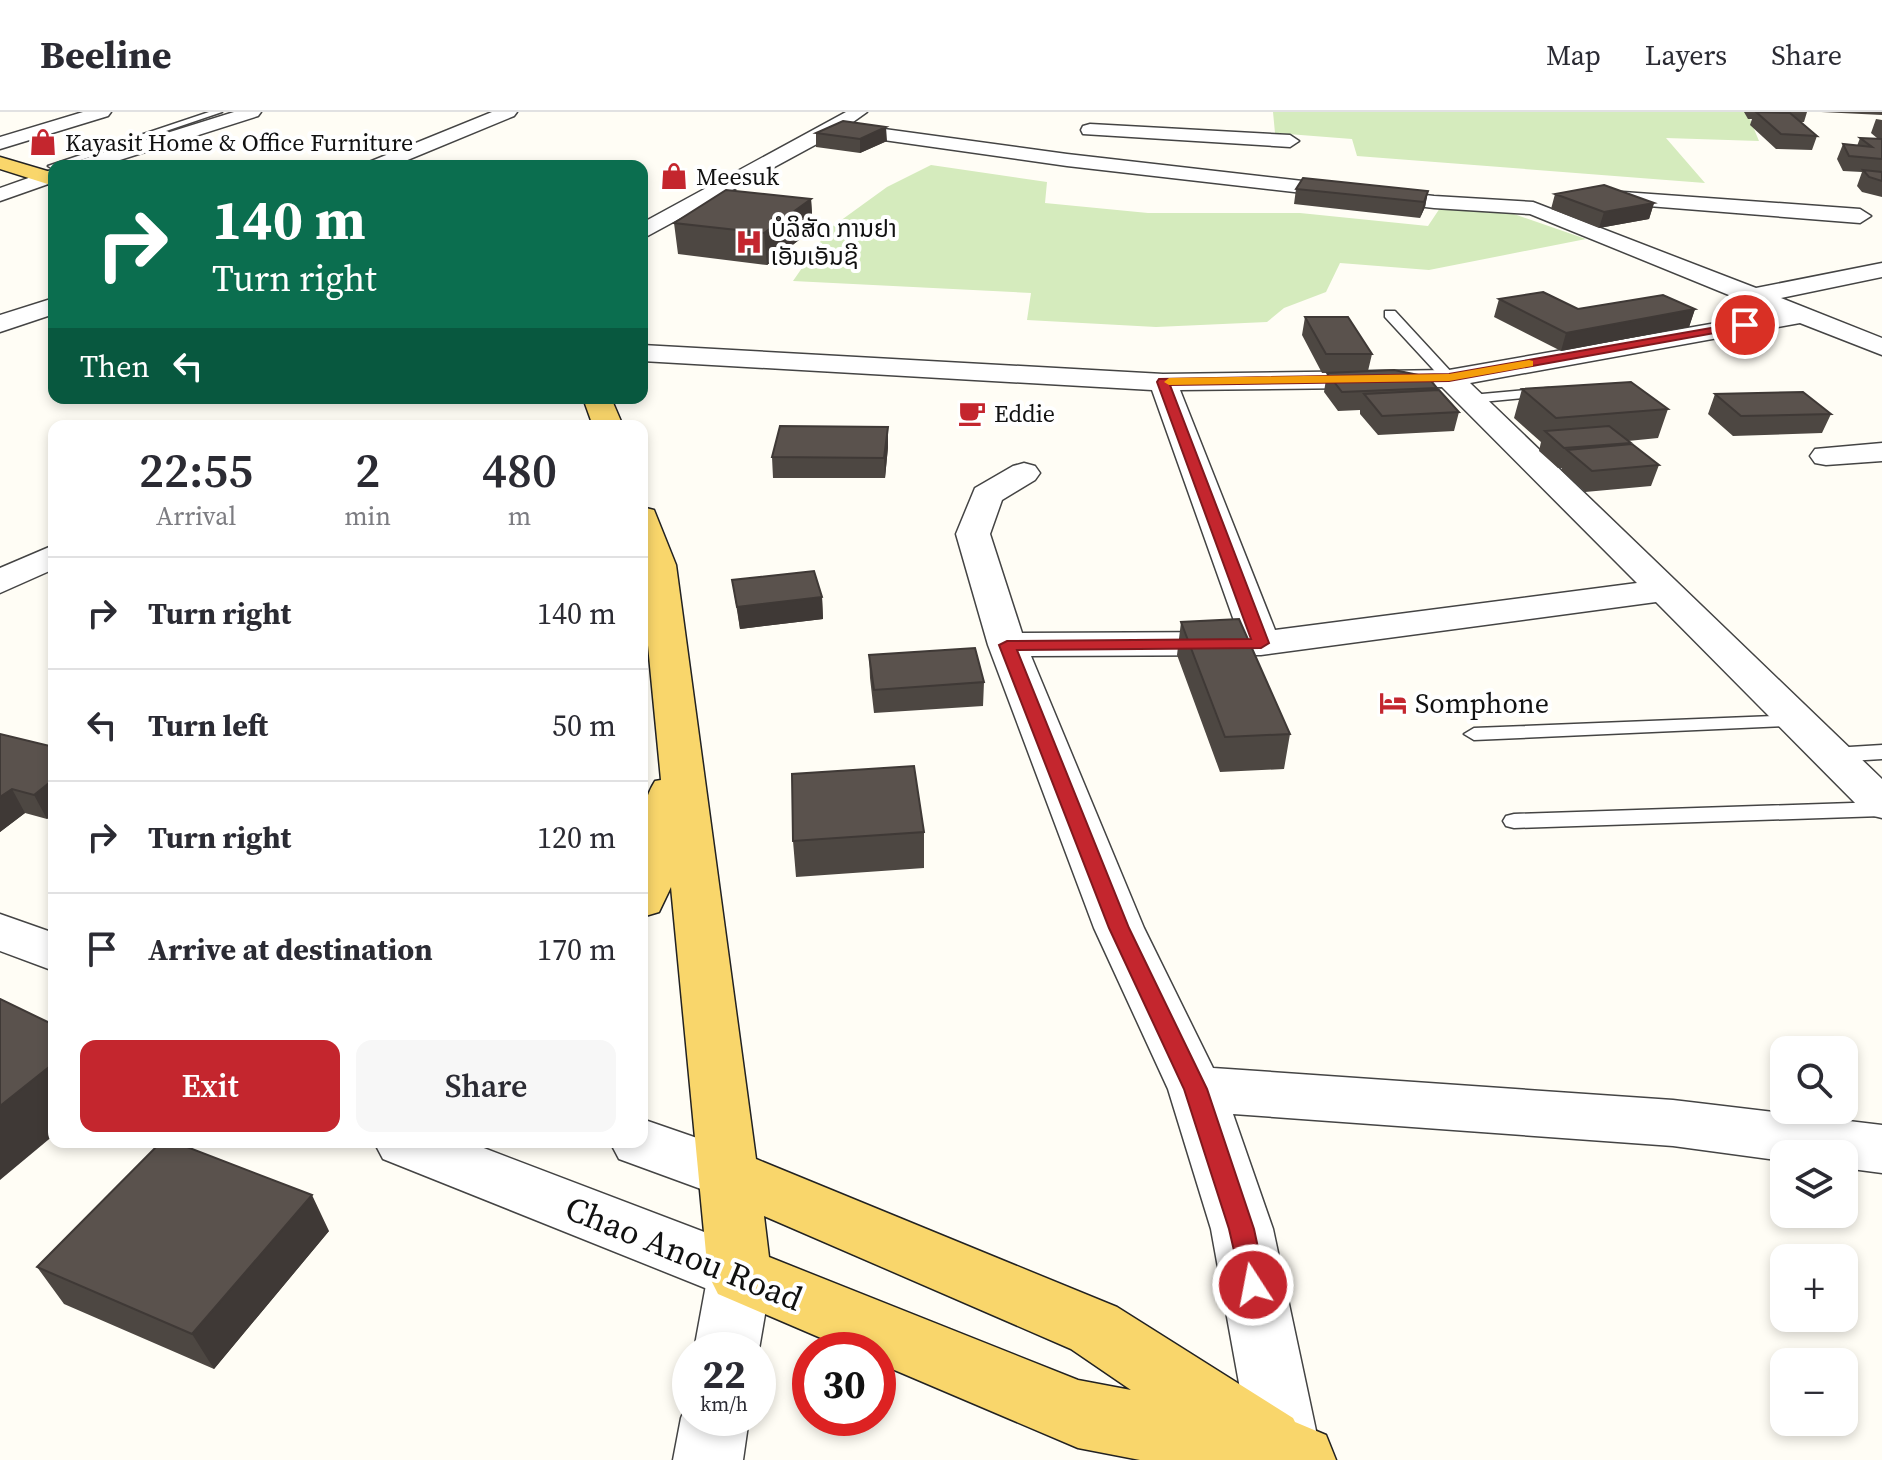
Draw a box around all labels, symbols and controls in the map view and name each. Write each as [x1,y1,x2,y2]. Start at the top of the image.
text: Beeline [40,29,171,81]
text: Map [1546,36,1601,74]
text: Layers [1645,36,1727,74]
text: Share [1771,36,1842,74]
place label: Kayasit Home & Office Furniture [65,126,413,159]
shop icon: Kayasit Home & Office Furniture [28,127,58,157]
place label: Meesuk [696,160,780,193]
shop icon: Meesuk [659,161,689,191]
text: 140 m [212,181,366,258]
icon: right [80,192,184,296]
place label: ບໍລິສັດ ການຢາ ເອັນເອັນຊີ [771,212,897,273]
hospital icon: ບໍລິສັດ ການຢາ ເອັນເອັນຊີ [734,227,764,257]
text: Turn right [212,254,377,303]
pin [1711,291,1779,359]
icon: arrive [1723,303,1767,347]
icon: left [166,344,210,388]
text: Then [80,346,150,387]
place label: Eddie [994,397,1055,430]
cafe icon: Eddie [957,398,987,428]
text: 22:55 [139,437,253,503]
text: 2 [355,437,380,503]
text: 480 [482,437,557,503]
text: Arrival [156,498,236,534]
text: min [344,498,391,534]
text: m [508,498,531,534]
icon: right [80,591,124,635]
text: Turn right [148,593,291,634]
text: 140 m [537,593,616,634]
place label: Somphone [1415,684,1549,722]
hotel icon: Somphone [1378,688,1408,718]
icon: left [80,703,124,747]
text: Turn left [148,705,268,746]
text: 50 m [552,705,616,746]
icon: right [80,815,124,859]
text: Turn right [148,817,291,858]
text: 120 m [537,817,616,858]
icon: arrive [80,927,124,971]
text: Arrive at destination [148,929,433,970]
text: 170 m [537,929,616,970]
map controls [1770,1036,1858,1436]
button: search [1770,1036,1858,1124]
button: Exit [80,1040,340,1132]
button: Share [356,1040,616,1132]
button: layers [1770,1140,1858,1228]
street label: Chao Anou Road [559,1184,809,1322]
position arrow [1211,1243,1295,1327]
button: + [1770,1244,1858,1332]
speed limit sign: 30 [792,1332,896,1436]
text: 22 [702,1347,746,1401]
button: − [1770,1348,1858,1436]
text: km/h [700,1390,748,1418]

